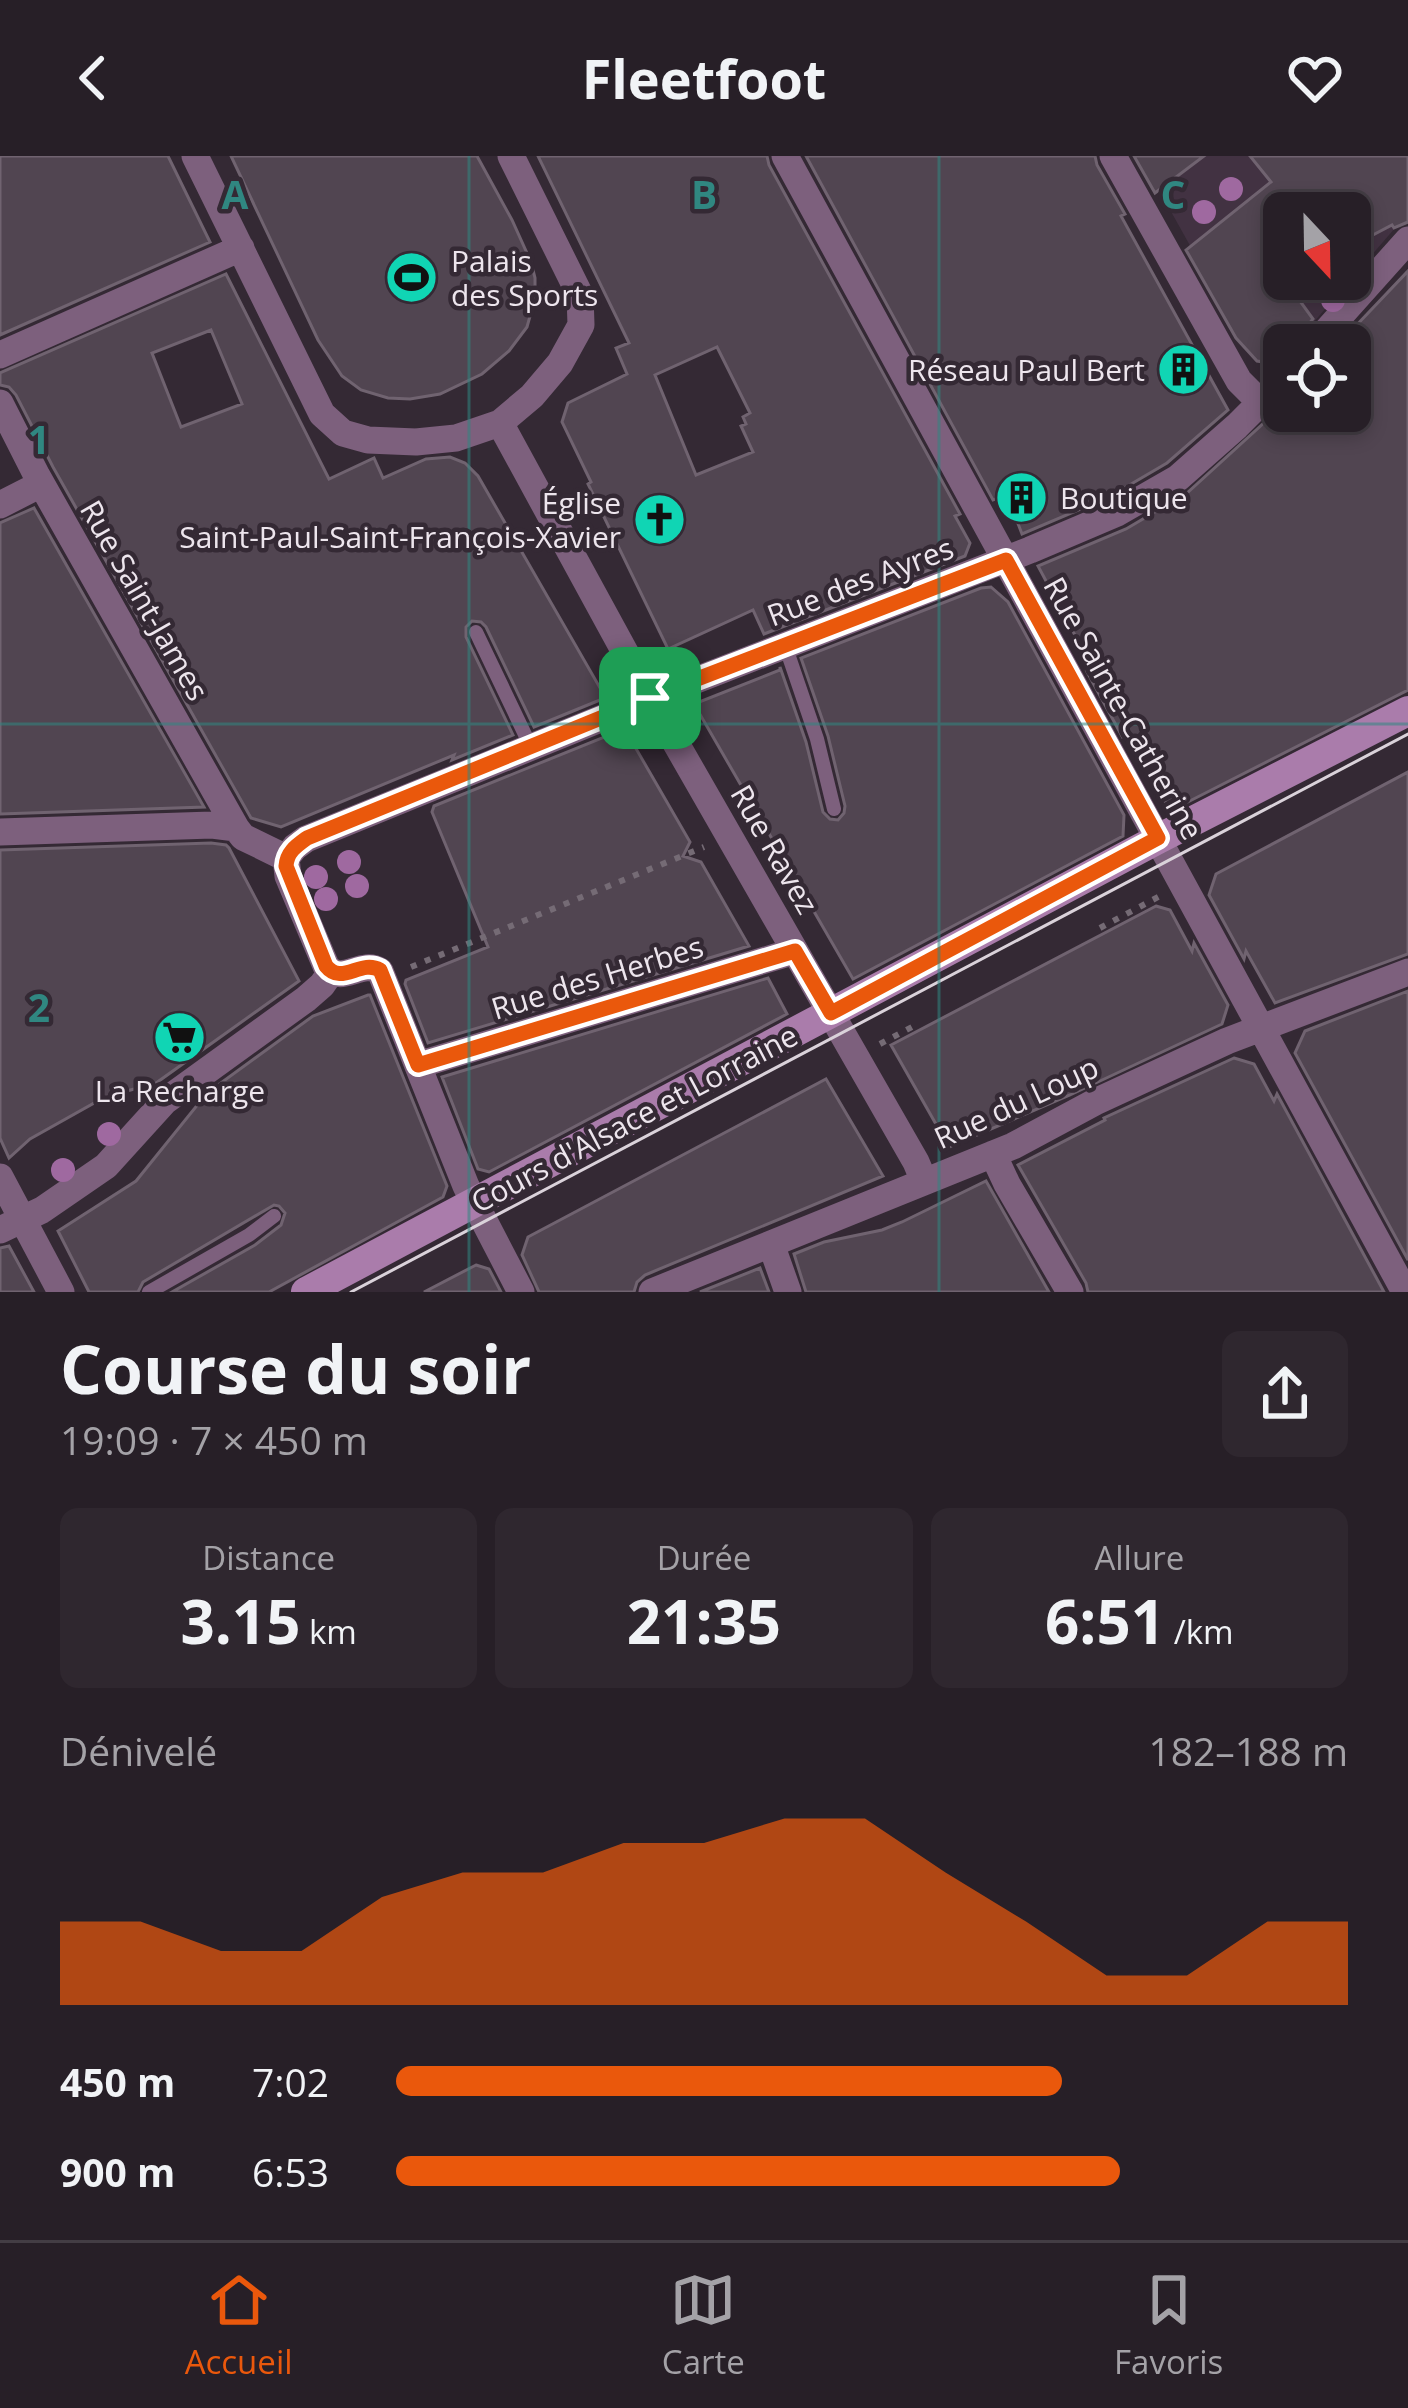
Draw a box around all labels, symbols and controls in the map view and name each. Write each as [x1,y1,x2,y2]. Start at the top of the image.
text: Fleetfoot [582,41,826,115]
icon: back [60,45,126,111]
icon: heart [1282,45,1348,111]
text: A [222,167,249,220]
text: B [691,167,717,220]
text: C [1161,167,1185,220]
north arrow [1263,192,1371,300]
map controls [1263,192,1371,432]
place label: Palais des Sports [451,240,598,315]
sports icon: Palais des Sports [384,249,440,305]
button: locate [1263,324,1371,432]
building icon: Réseau Paul Bert [1156,341,1212,397]
place label: Réseau Paul Bert [908,349,1145,390]
text: 1 [28,412,50,465]
building icon: Boutique [993,469,1049,525]
place label: Boutique [1060,477,1188,518]
place label: Église Saint-Paul-Saint-François-Xavier [179,482,621,557]
church icon: Église Saint-Paul-Saint-François-Xavier [632,491,688,547]
street label: Rue Saint-James [71,492,219,708]
street label: Rue des Ayres [761,527,959,635]
street label: Rue Sainte-Catherine [1035,569,1213,847]
pin [599,647,701,749]
icon: arrive [617,665,683,731]
street label: Rue Ravez [722,777,828,921]
street label: Rue des Herbes [486,925,708,1029]
text: 2 [28,980,50,1033]
supermarket icon: La Recharge [152,1010,208,1066]
street label: Cours d'Alsace et Lorraine [464,1014,804,1222]
street label: Rue du Loup [927,1046,1105,1158]
place label: La Recharge [95,1070,265,1111]
text: Course du soir [60,1323,531,1413]
button: share [1222,1331,1348,1457]
text: 19:09 · 7 × 450 m [60,1413,368,1466]
text: Distance [202,1535,335,1580]
text: Durée [657,1535,751,1580]
text: Allure [1094,1535,1184,1580]
text: 3.15 [180,1580,300,1662]
text: 21:35 [627,1580,781,1662]
text: 6:51 [1045,1580,1165,1662]
text: km [300,1609,357,1654]
text: /km [1165,1609,1234,1654]
text: Dénivelé [60,1724,217,1777]
text: 182–188 m [1148,1724,1348,1777]
text: 450 m [60,2055,175,2108]
text: 7:02 [252,2055,329,2108]
text: 900 m [60,2145,175,2198]
text: 6:53 [252,2145,329,2198]
tab: Accueil [185,2267,293,2384]
tab: Carte [662,2267,745,2384]
tab: Favoris [1114,2267,1223,2384]

